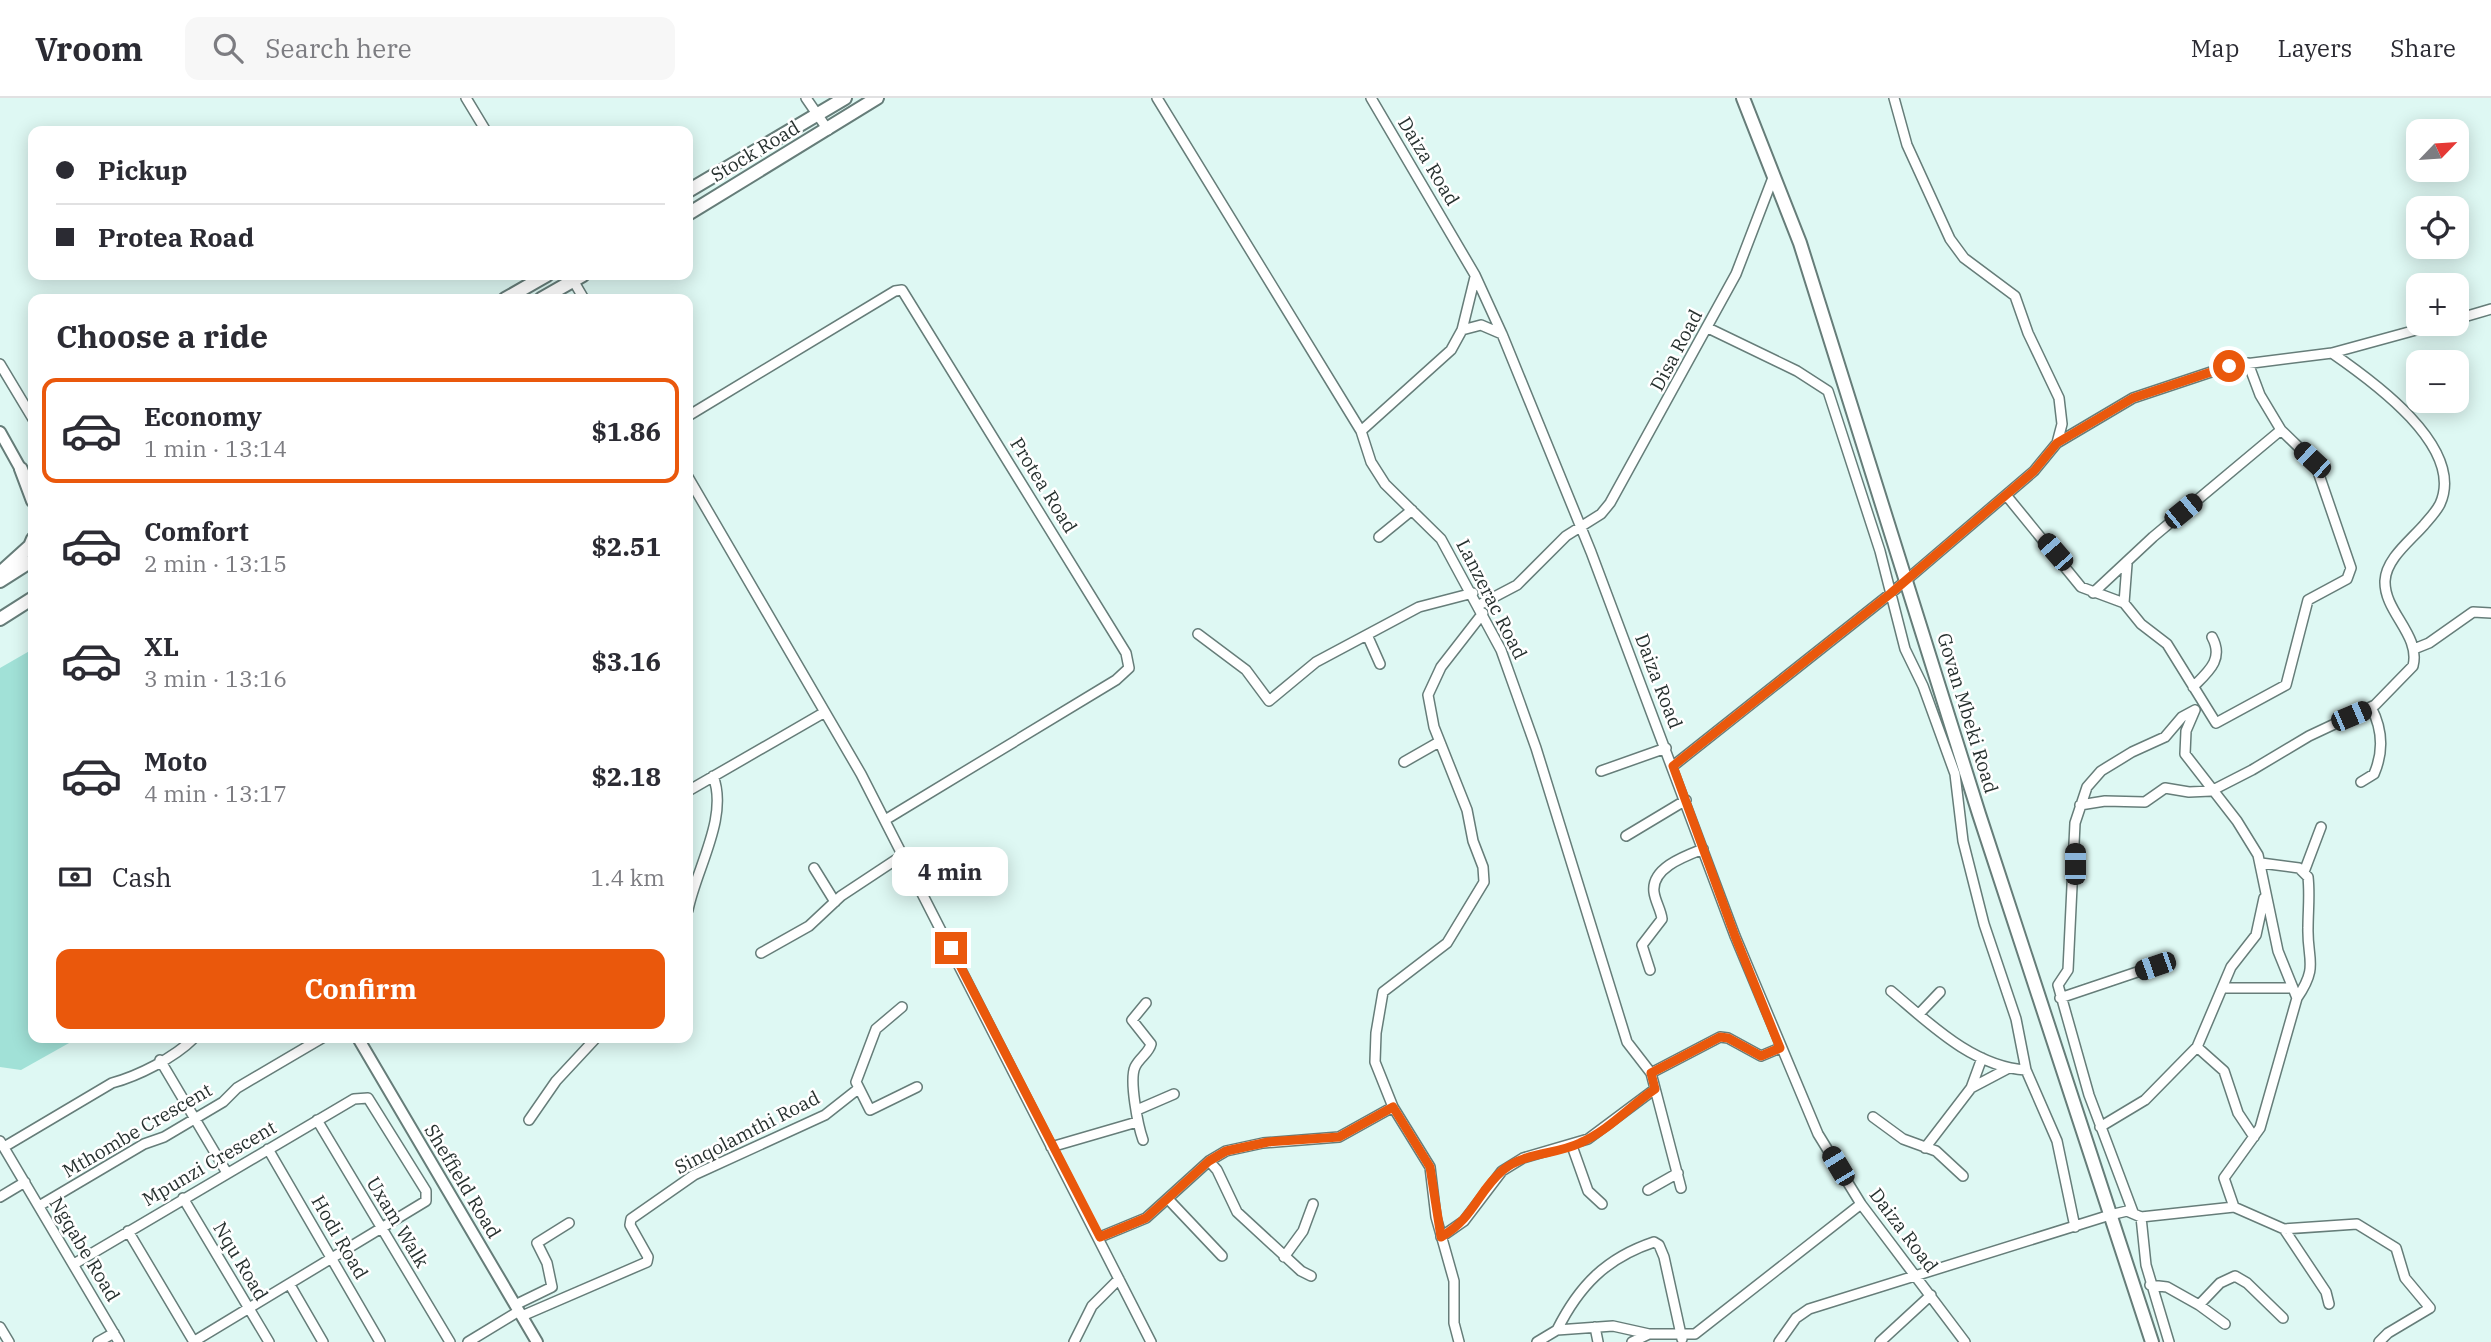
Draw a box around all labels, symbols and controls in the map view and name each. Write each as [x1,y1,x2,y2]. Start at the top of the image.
search box [185,17,675,80]
text: Vroom [35,27,143,70]
icon: search [209,29,247,67]
text: Search here [265,31,412,65]
text: Map [2191,32,2239,64]
text: Layers [2277,32,2352,64]
text: Share [2390,32,2456,64]
street label: Daiza Road [1393,112,1465,210]
street label: Stock Road [706,115,804,187]
north arrow [2406,119,2469,182]
map controls [2406,119,2469,413]
text: Pickup [98,153,188,187]
button: locate [2406,196,2469,259]
text: Protea Road [98,220,254,254]
button: + [2406,273,2469,336]
street label: Disa Road [1645,305,1707,395]
text: Choose a ride [56,315,268,357]
route start [2213,350,2245,382]
button: − [2406,350,2469,413]
icon: car [60,399,123,462]
text: Economy [144,399,262,433]
text: $1.86 [591,414,661,448]
text: 1 min · 13:14 [144,433,287,463]
street label: Protea Road [1005,433,1083,537]
car [2290,438,2335,482]
car [2161,490,2206,532]
icon: car [60,514,123,577]
text: Comfort [144,514,249,548]
text: $2.51 [591,529,661,563]
car [2034,529,2077,575]
street label: Lanzerac Road [1451,535,1533,663]
text: 2 min · 13:15 [144,548,287,578]
icon: car [60,629,123,692]
text: XL [144,629,179,663]
street label: Daiza Road [1630,630,1688,732]
street label: Govan Mbeki Road [1932,630,2004,796]
text: $3.16 [591,644,661,678]
text: 3 min · 13:16 [144,663,287,693]
car [2328,698,2375,734]
icon: car [60,744,123,807]
text: Moto [144,744,207,778]
text: $2.18 [591,759,661,793]
text: 4 min · 13:17 [144,778,287,808]
car [2065,843,2086,885]
callout: 4 min [893,846,1009,896]
text: 4 min [918,856,982,886]
icon: cash [56,858,94,896]
text: Cash [112,860,172,894]
text: 1.4 km [591,862,665,892]
route end [935,932,967,964]
button: Confirm [56,949,665,1029]
car [2132,949,2179,983]
street label: Mthombe Crescent [58,1077,216,1183]
street label: Sinqolamthi Road [670,1085,824,1179]
street label: Mpunzi Crescent [138,1115,281,1211]
street label: Sheffield Road [420,1120,506,1242]
car [1819,1143,1858,1189]
street label: Uxam Walk [362,1172,434,1272]
street label: Daiza Road [1864,1183,1944,1277]
street label: Hodi Road [306,1191,374,1283]
street label: Ngqabe Road [44,1192,126,1306]
street label: Nqu Road [208,1217,274,1305]

